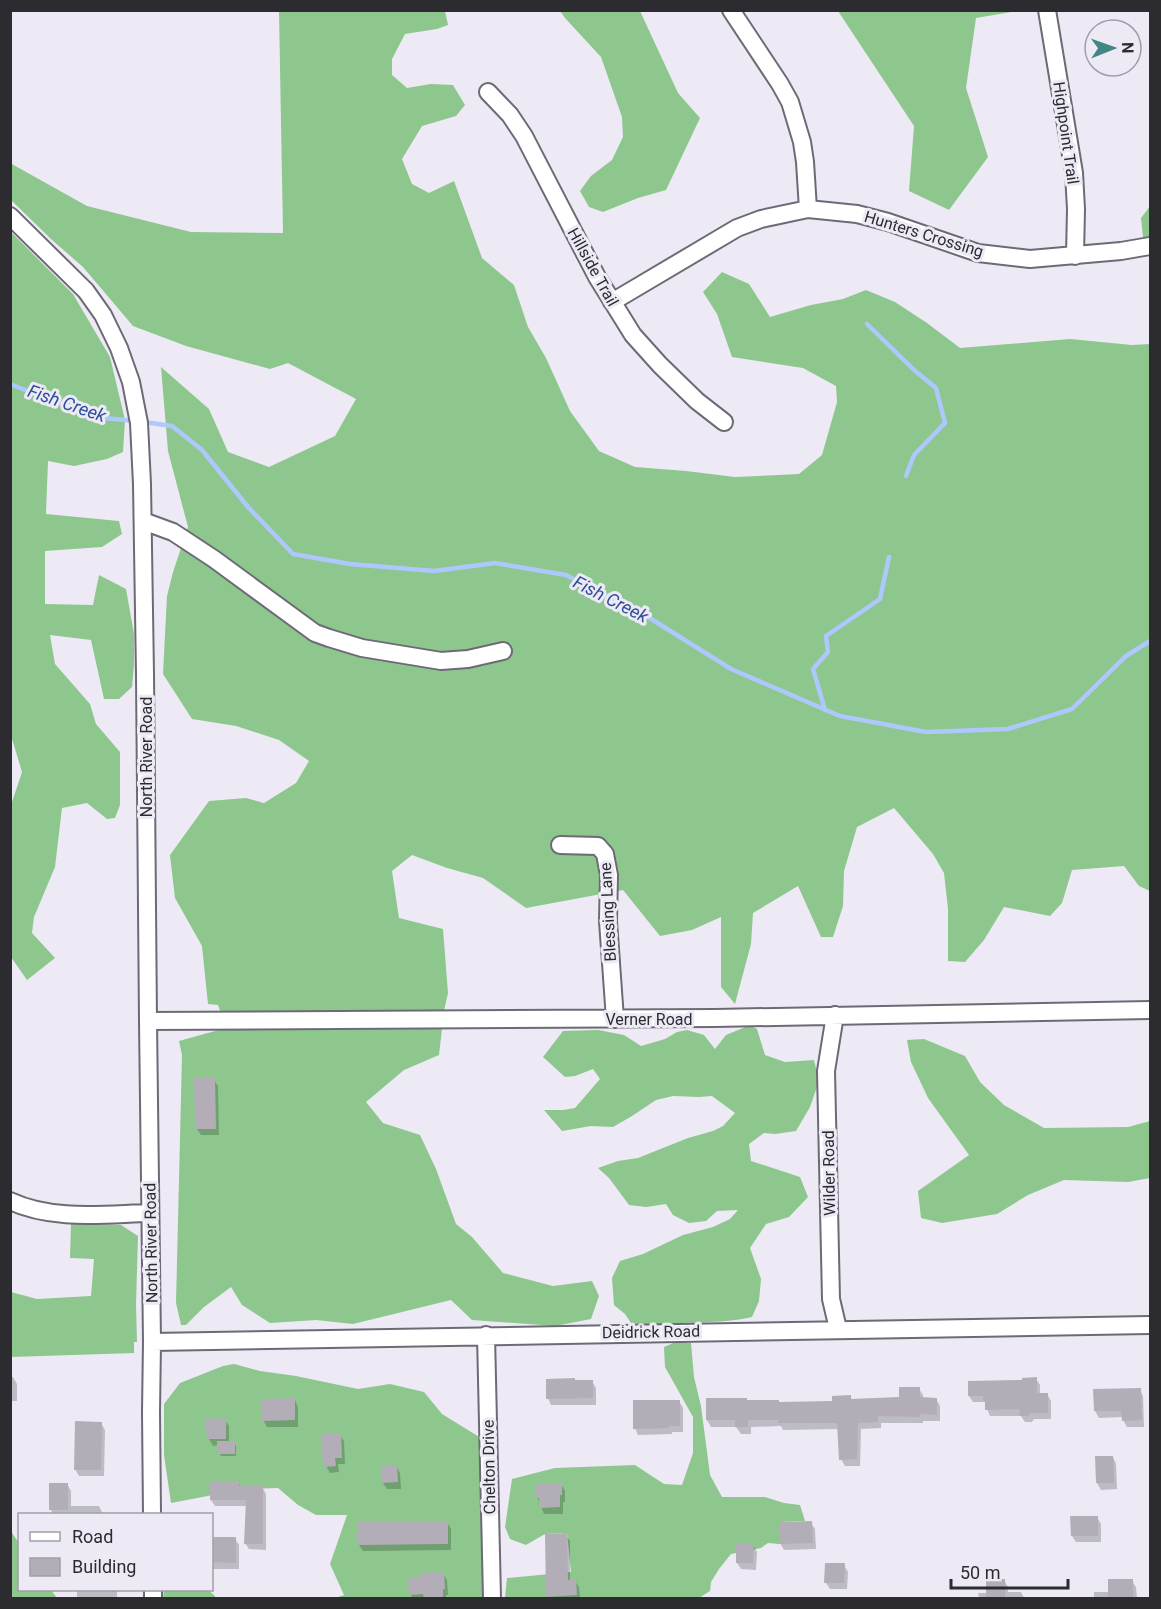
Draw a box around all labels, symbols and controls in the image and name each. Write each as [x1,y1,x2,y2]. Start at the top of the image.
north arrow [1083,18,1143,78]
text: N [1118,42,1137,54]
street label: Highpoint Trail [1049,80,1083,186]
street label: Hunters Crossing [862,207,986,261]
street label: Hillside Trail [564,224,622,310]
water label: Fish Creek [25,380,110,427]
water label: Fish Creek [570,571,653,627]
street label: North River Road [137,697,156,817]
street label: Blessing Lane [596,862,620,962]
street label: Verner Road [605,1010,693,1029]
street label: Wilder Road [819,1130,839,1216]
street label: North River Road [140,1183,162,1303]
street label: Deidrick Road [602,1322,700,1342]
street label: Chelton Drive [479,1420,499,1514]
legend [18,1513,213,1591]
text: Road [72,1526,113,1547]
scale bar [951,1552,1068,1590]
text: Building [72,1556,136,1577]
text: 50 m [960,1562,1000,1583]

